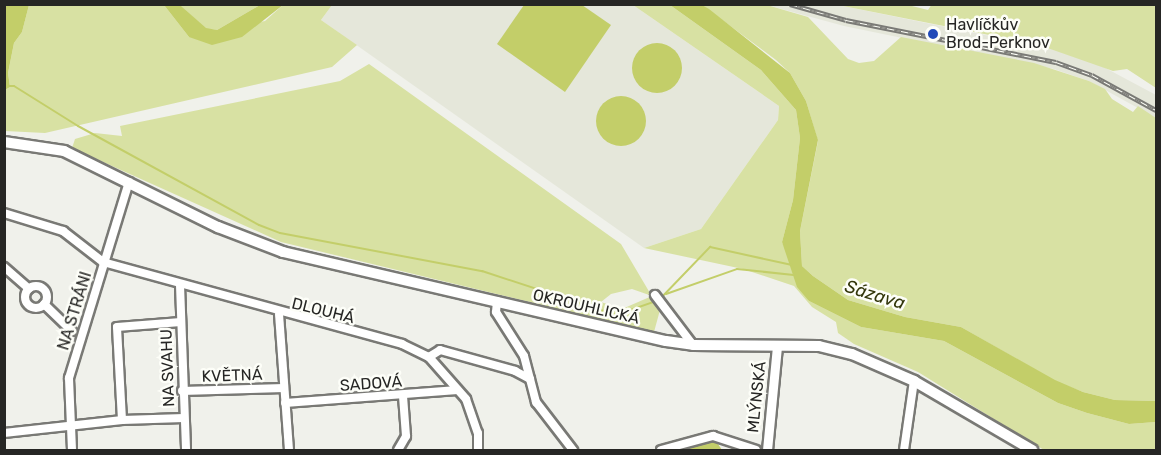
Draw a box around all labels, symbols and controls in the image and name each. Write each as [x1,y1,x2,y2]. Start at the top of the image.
place label: Havlíčkův Brod-Perknov [946,15,1050,53]
marker: Havlíčkův Brod-Perknov [924,25,942,43]
street label: NA STRÁNI [54,269,96,353]
water label: Sázava [842,276,908,314]
street label: OKROUHLICKÁ [531,285,641,329]
street label: DLOUHÁ [290,294,356,328]
street label: NA SVAHU [157,328,179,408]
street label: MLÝNSKÁ [744,360,770,434]
street label: KVĚTNÁ [201,365,263,387]
street label: SADOVÁ [339,372,403,396]

